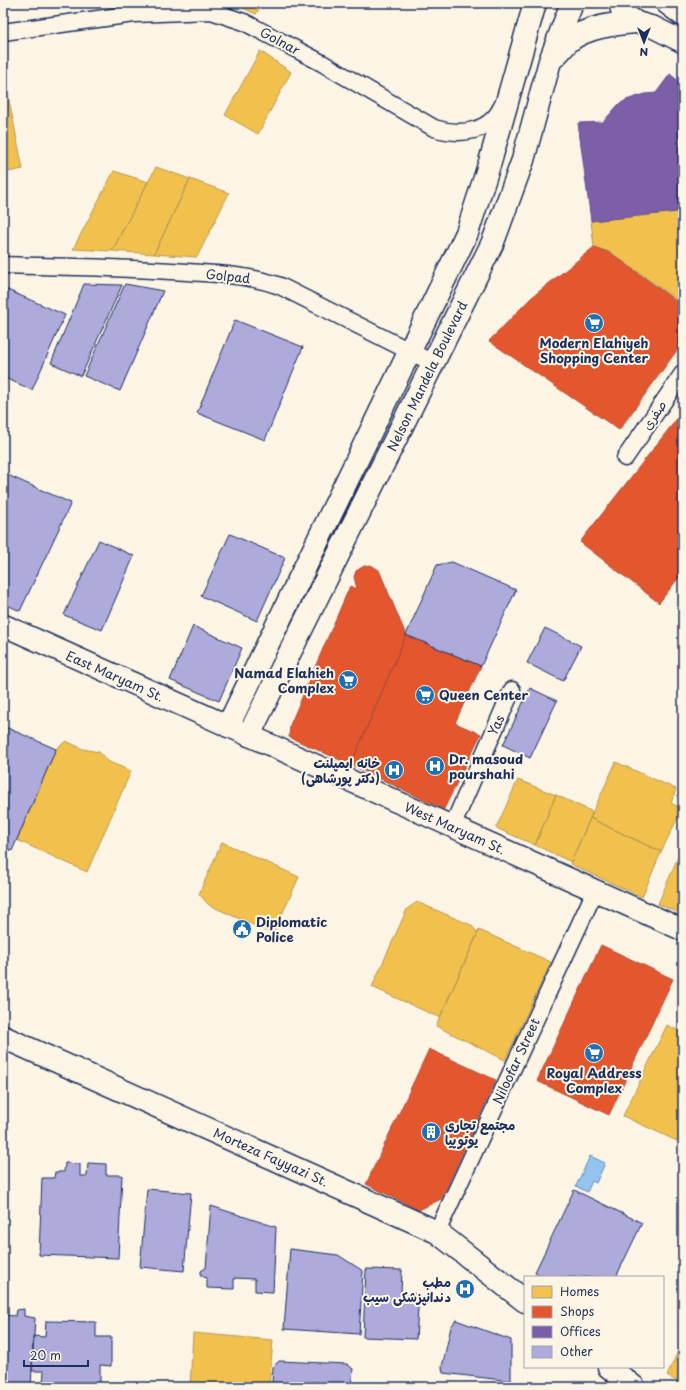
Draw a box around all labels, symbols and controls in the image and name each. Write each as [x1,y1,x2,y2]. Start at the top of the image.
street label: Golnar [257,22,304,59]
north arrow [624,22,664,62]
text: N [639,44,648,61]
street label: Golpad [205,264,251,287]
street label: Nelson Mandela Boulevard [382,297,471,454]
supermarket icon: Modern Elahiyeh Shopping Center [583,312,605,334]
place label: Modern Elahiyeh Shopping Center [540,333,649,367]
street label: صفری [637,396,670,433]
street label: East Maryam St. [63,645,167,706]
place label: Namad Elahieh Complex [234,663,335,697]
supermarket icon: Namad Elahieh Complex [337,669,359,691]
supermarket icon: Queen Center [414,684,436,706]
place label: Queen Center [439,685,529,704]
street label: Yas [483,711,508,738]
place label: Dr. masoud pourshahi [449,749,523,783]
place label: خانه ایمپلنت (دکتر پورشاهی) [301,753,380,787]
hospital icon: Dr. masoud pourshahi [424,755,446,777]
hospital icon: خانه ایمپلنت (دکتر پورشاهی) [383,759,405,781]
street label: West Maryam St. [402,797,509,858]
place label: Diplomatic Police [256,912,327,946]
public building icon: Diplomatic Police [231,918,253,940]
street label: Niloofar Street [487,1015,544,1107]
supermarket icon: Royal Address Complex [583,1042,605,1064]
place label: Royal Address Complex [546,1063,642,1097]
place label: مجتمع تجاری یوتوپیا [445,1115,515,1149]
building icon: مجتمع تجاری یوتوپیا [420,1121,442,1143]
street label: Morteza Fayyazi St. [211,1123,332,1190]
place label: مطب دندانپزشکی سیب [363,1272,451,1306]
legend [524,1276,664,1368]
hospital icon: مطب دندانپزشکی سیب [454,1278,476,1300]
text: Homes [560,1282,599,1300]
text: Shops [560,1302,595,1320]
text: Offices [560,1322,601,1340]
scale bar [24,1342,88,1368]
text: Other [560,1342,593,1360]
text: 20 m [30,1346,61,1364]

